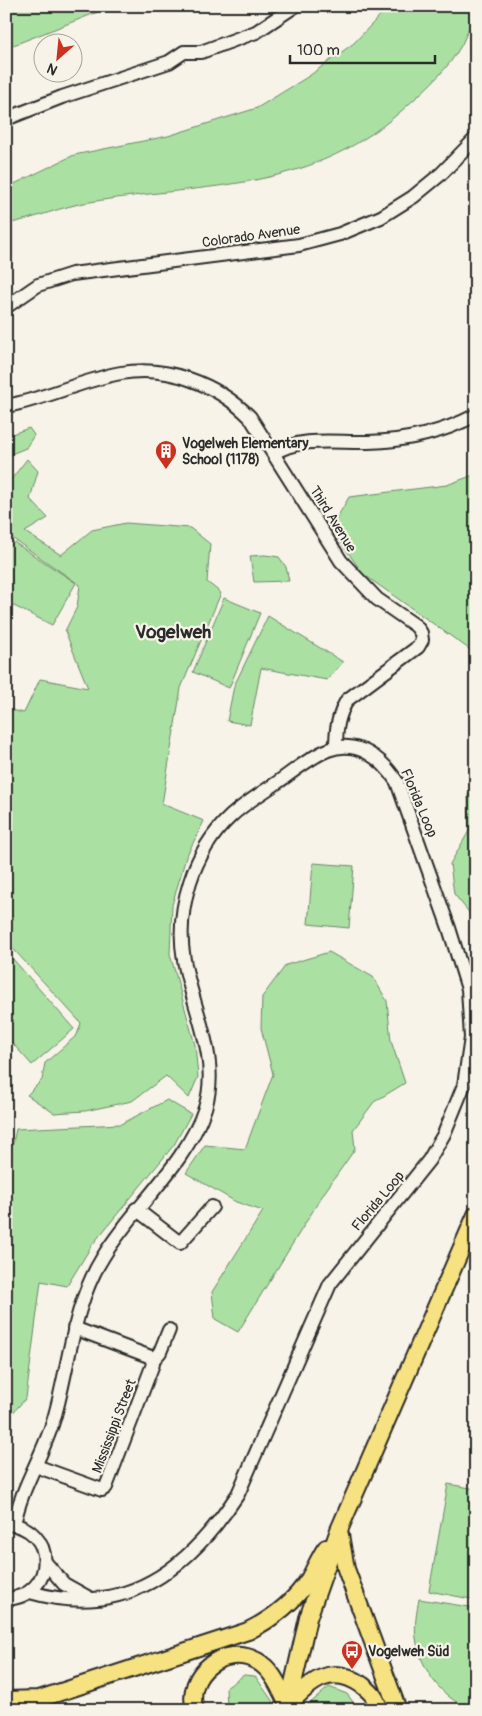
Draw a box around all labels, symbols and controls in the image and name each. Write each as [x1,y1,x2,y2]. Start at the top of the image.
north arrow [32,32,82,82]
scale bar [290,32,434,64]
text: 100 m [297,41,340,60]
text: N [44,59,60,79]
street label: Colorado Avenue [201,221,301,251]
place label: Vogelweh Elementary School (1178) [182,435,308,468]
building icon: Vogelweh Elementary School (1178) [154,439,178,470]
street label: Third Avenue [306,483,360,555]
district label: Vogelweh [135,620,211,644]
street label: Florida Loop [397,766,441,840]
street label: Florida Loop [348,1167,408,1234]
street label: Mississippi Street [88,1376,140,1475]
bus stop icon: Vogelweh Süd [340,1639,364,1670]
place label: Vogelweh Süd [368,1643,450,1660]

